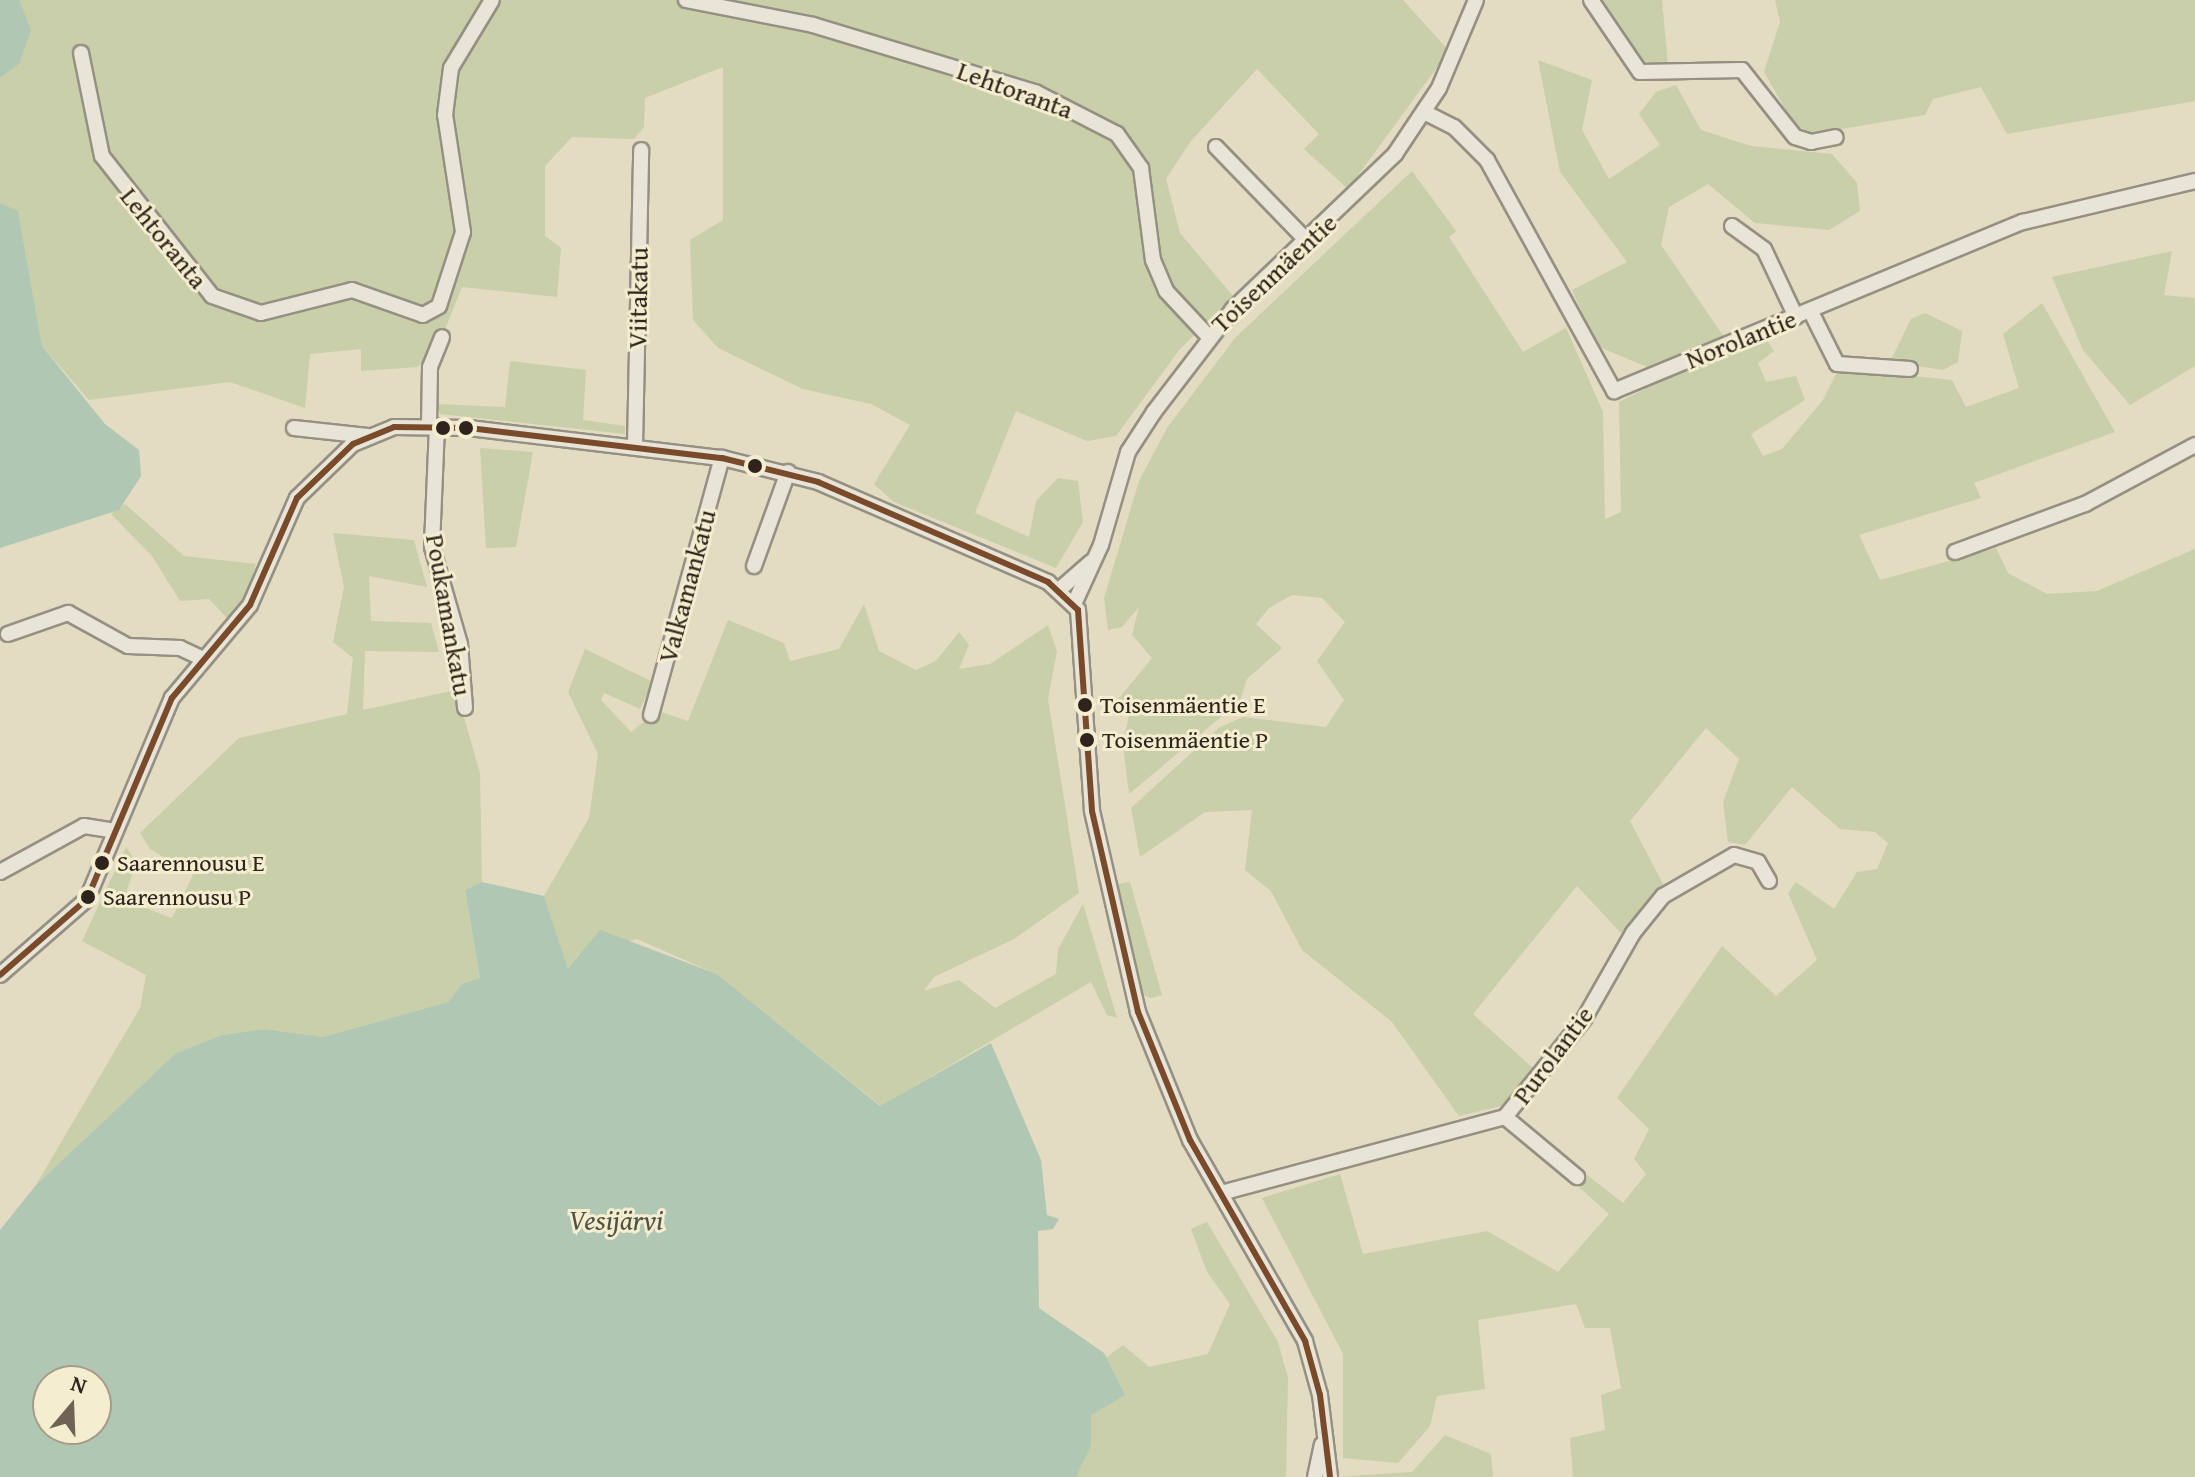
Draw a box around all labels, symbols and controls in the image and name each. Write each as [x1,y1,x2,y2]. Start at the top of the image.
street label: Lehtoranta [953,55,1077,125]
street label: Lehtoranta [114,181,214,295]
street label: Toisenmäentie [1205,207,1343,339]
street label: Viitakatu [622,247,654,349]
street label: Norolantie [1681,303,1801,375]
unlabelled marker [435,420,451,436]
unlabelled marker [458,420,474,436]
unlabelled marker [747,458,763,474]
street label: Valkamankatu [652,506,722,666]
street label: Poukamankatu [419,532,479,698]
place label: Toisenmäentie E [1100,691,1265,719]
marker: Toisenmäentie E [1077,697,1093,713]
place label: Toisenmäentie P [1102,726,1268,754]
marker: Toisenmäentie P [1079,732,1095,748]
place label: Saarennousu E [117,849,264,877]
marker: Saarennousu E [94,855,110,871]
place label: Saarennousu P [103,883,251,911]
marker: Saarennousu P [80,889,96,905]
street label: Purolantie [1506,1000,1600,1110]
water label: Vesijärvi [569,1203,663,1237]
north arrow [32,1365,112,1445]
text: N [67,1367,91,1402]

